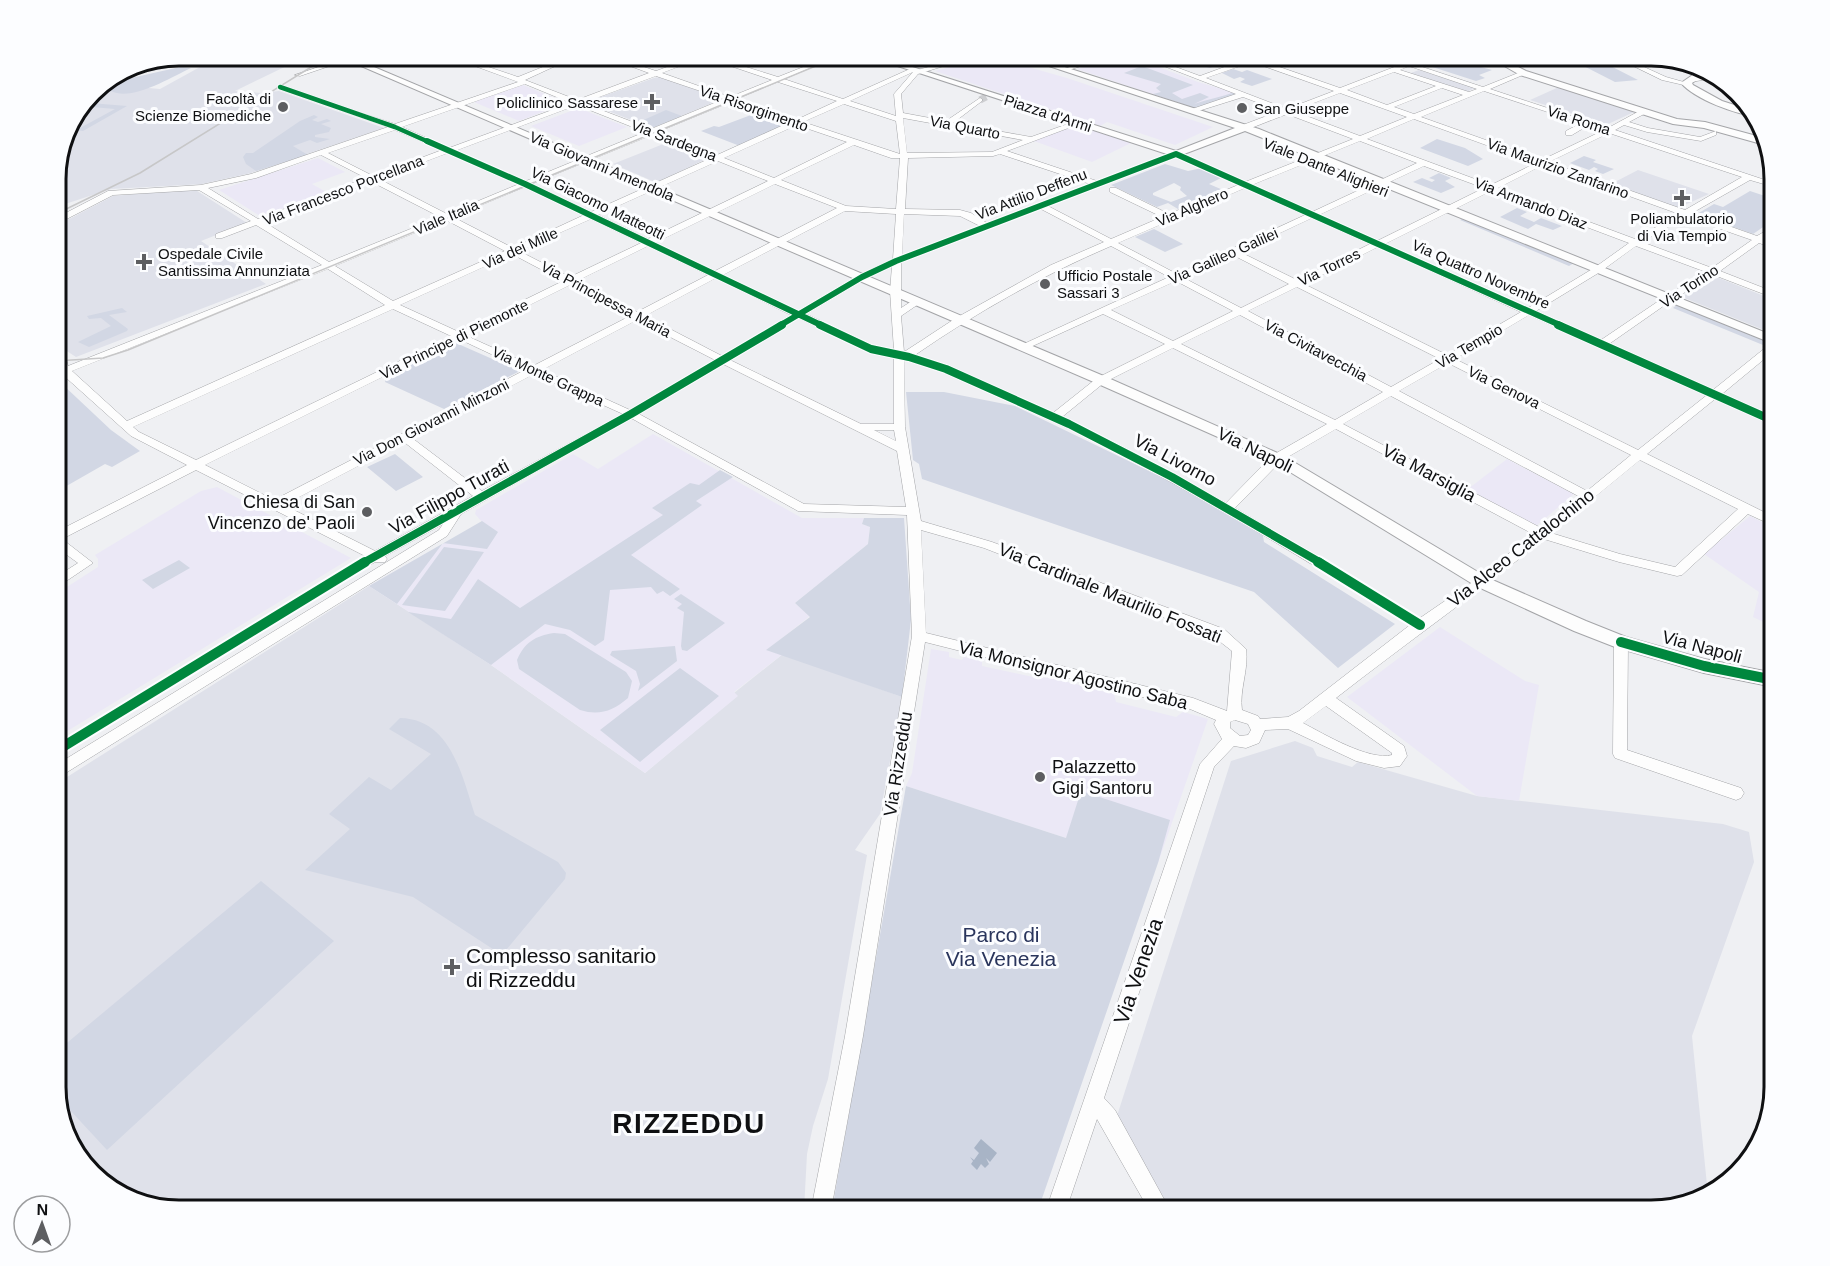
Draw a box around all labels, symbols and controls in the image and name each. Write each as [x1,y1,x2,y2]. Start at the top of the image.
street label: Via Risorgimento [697,81,811,135]
place label: Facoltà di Scienze Biomediche [135,90,271,124]
street label: Piazza d'Armi [1002,91,1094,135]
marker: Policlinico Sassarese [643,93,661,111]
place label: Policlinico Sassarese [496,94,638,111]
marker: Facoltà di Scienze Biomediche [276,100,290,114]
place label: San Giuseppe [1254,100,1349,117]
marker: San Giuseppe [1235,101,1249,115]
street label: Via Roma [1545,102,1613,138]
street label: Via Quarto [928,112,1002,142]
street label: Via Sardegna [629,116,720,164]
street label: Via Giovanni Amendola [527,128,678,204]
street label: Viale Dante Alighieri [1261,134,1391,200]
street label: Via Maurizio Zanfarino [1485,134,1631,202]
street label: Via Francesco Porcellana [260,151,426,229]
street label: Via Giacomo Matteotti [528,163,668,243]
street label: Via Attilio Deffenu [973,165,1089,223]
street label: Via Armando Diaz [1472,174,1590,232]
street label: Via Alghero [1153,184,1231,230]
marker: Poliambulatorio di Via Tempio [1673,189,1691,207]
street label: Viale Italia [411,195,482,238]
place label: Poliambulatorio di Via Tempio [1630,210,1734,244]
street label: Via dei Mille [480,224,560,272]
street label: Via Galileo Galilei [1166,224,1280,288]
street label: Via Quattro Novembre [1409,236,1553,312]
place label: Ospedale Civile Santissima Annunziata [158,245,310,279]
street label: Via Torres [1295,245,1363,289]
marker: Ospedale Civile Santissima Annunziata [135,253,153,271]
street label: Via Principessa Maria [538,258,674,341]
street label: Via Torino [1657,261,1721,311]
place label: Ufficio Postale Sassari 3 [1057,267,1153,301]
marker: Ufficio Postale Sassari 3 [1038,277,1052,291]
street label: Via Principe di Piemonte [377,296,531,382]
street label: Via Civitavecchia [1262,316,1371,385]
street label: Via Tempio [1433,320,1505,372]
street label: Via Monte Grappa [489,343,607,410]
street label: Via Genova [1465,362,1543,412]
street label: Via Don Giovanni Minzoni [350,375,512,469]
street label: Via Napoli [1214,423,1296,477]
street label: Via Livorno [1131,430,1219,490]
street label: Via Marsiglia [1379,440,1480,506]
street label: Via Filippo Turati [386,456,512,538]
street label: Via Alceo Cattalochino [1444,485,1598,611]
place label: Chiesa di San Vincenzo de' Paoli [208,492,355,533]
marker: Chiesa di San Vincenzo de' Paoli [360,505,374,519]
street label: Via Cardinale Maurilio Fossati [996,539,1224,647]
street label: Via Napoli [1660,627,1744,667]
street label: Via Monsignor Agostino Saba [956,637,1191,713]
street label: Via Rizzeddu [880,710,916,818]
place label: Palazzetto Gigi Santoru [1052,757,1152,798]
marker: Palazzetto Gigi Santoru [1033,770,1047,784]
street label: Via Venezia [1109,915,1167,1027]
park label: Parco di Via Venezia [946,923,1057,970]
place label: Complesso sanitario di Rizzeddu [466,944,656,991]
marker: Complesso sanitario di Rizzeddu [443,958,461,976]
district label: RIZZEDDU [612,1108,766,1139]
north arrow [12,1194,72,1254]
text: N [36,1201,48,1218]

